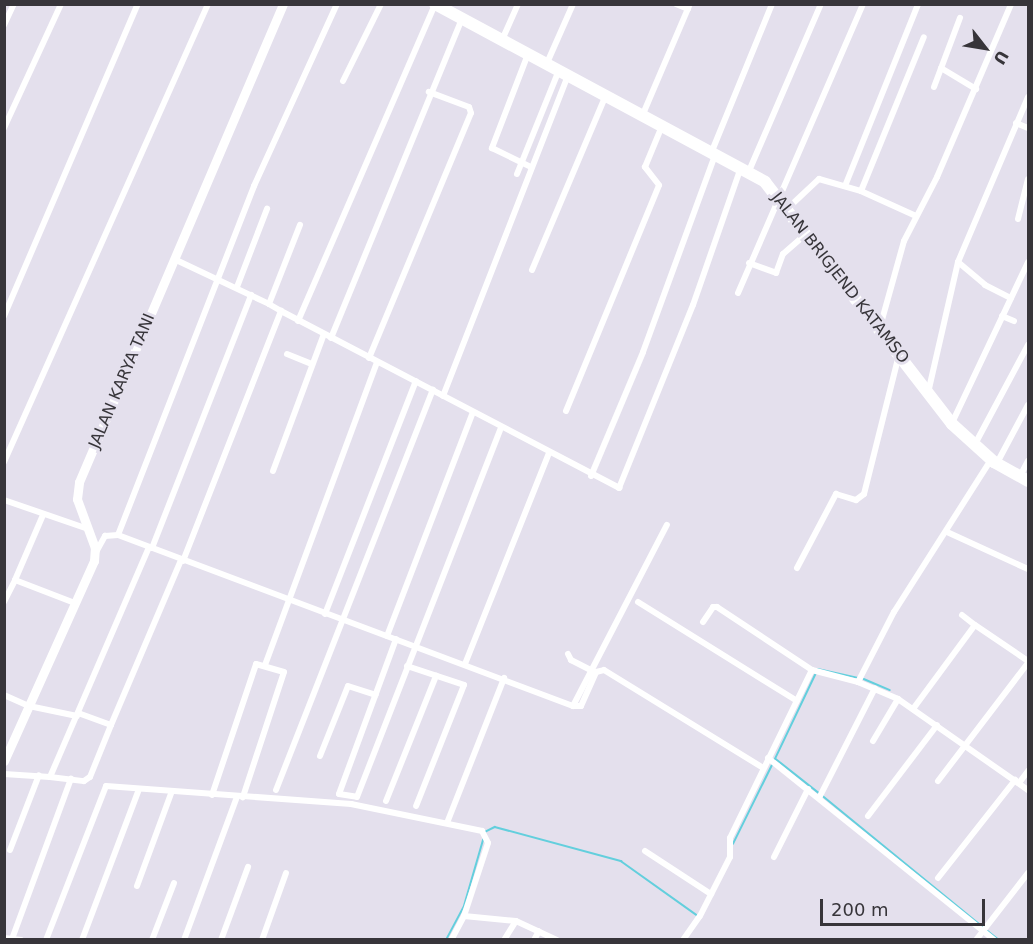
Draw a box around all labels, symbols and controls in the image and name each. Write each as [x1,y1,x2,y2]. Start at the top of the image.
north arrow [955,18,1015,78]
text: U [989,47,1012,68]
street label: JALAN BRIGJEND KATAMSO [767,189,913,367]
street label: JALAN KARYA TANI [85,311,159,451]
scale bar [823,887,988,925]
text: 200 m [831,899,889,920]

